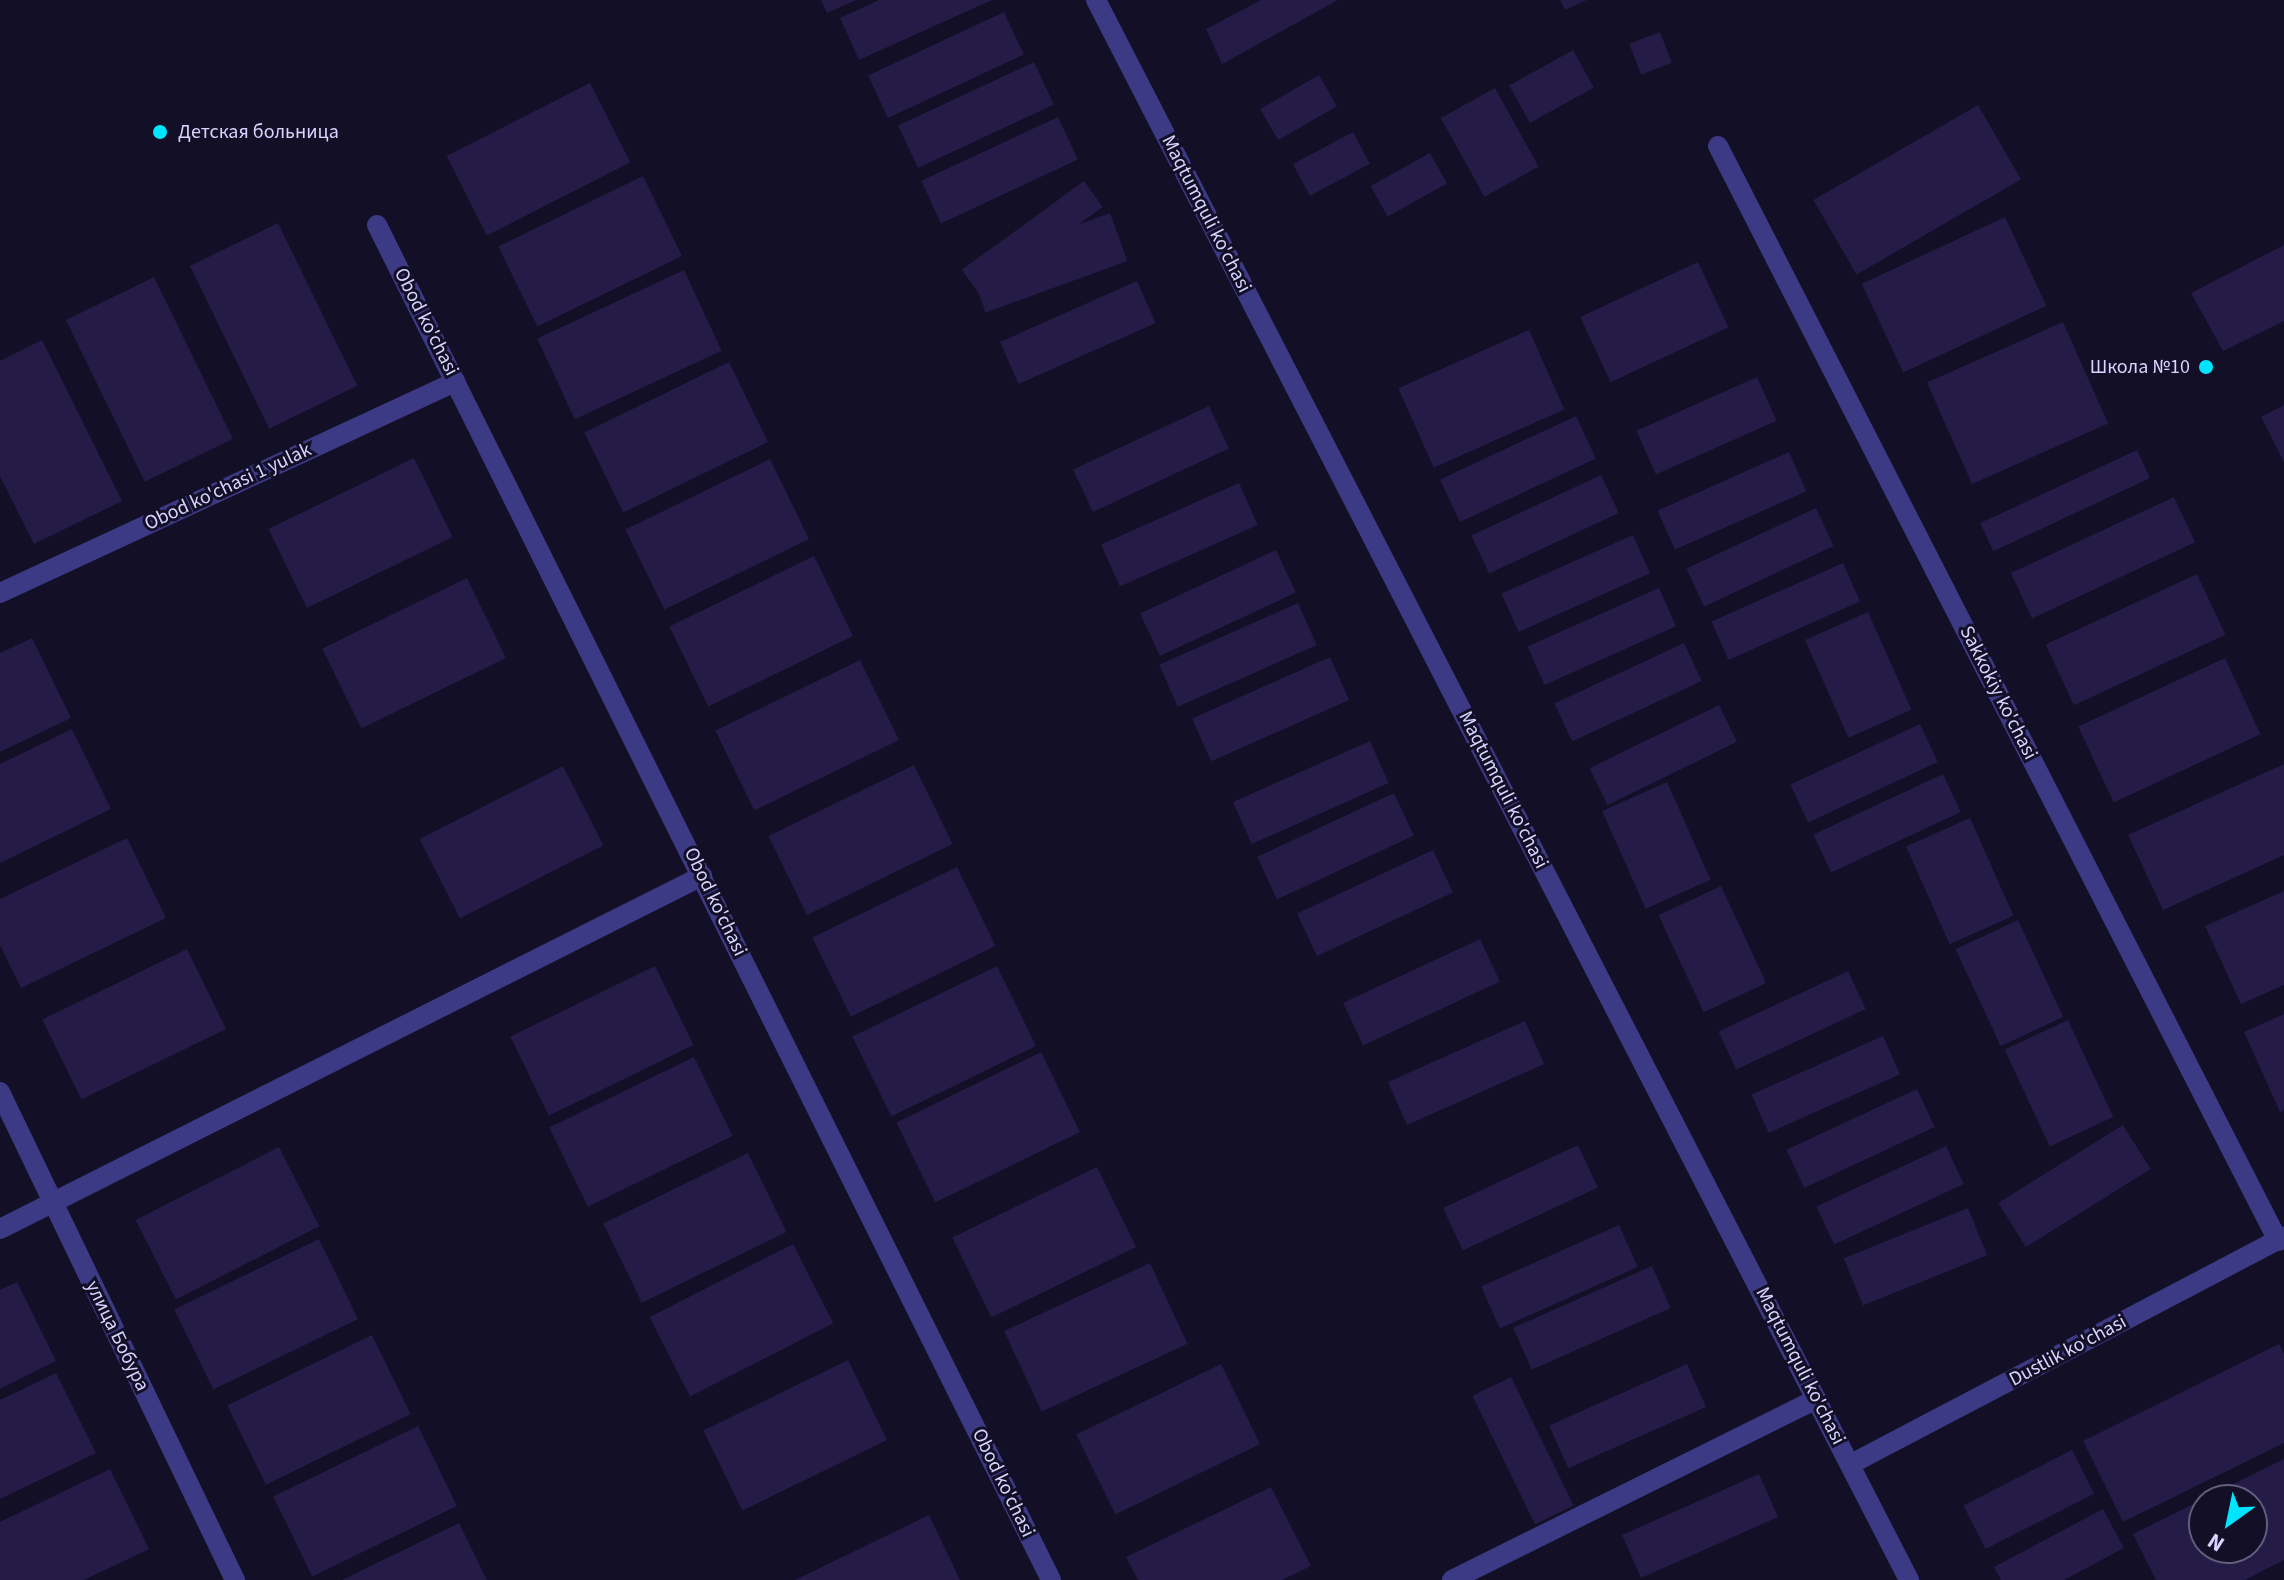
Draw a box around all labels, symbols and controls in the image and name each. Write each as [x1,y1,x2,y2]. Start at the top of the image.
place label: Детская больница [178,120,339,144]
marker: Детская больница [149,121,171,143]
street label: Maqtumquli ko'chasi [1156,131,1256,297]
street label: Obod ko'chasi [389,264,463,380]
place label: Школа №10 [2090,355,2190,379]
marker: Школа №10 [2197,358,2215,376]
street label: Obod ko'chasi 1 yulak [141,438,315,536]
street label: Sakkokiy ko'chasi [1954,622,2042,764]
street label: Maqtumquli ko'chasi [1453,707,1553,873]
street label: Obod ko'chasi [678,844,752,960]
street label: улица Бобура [80,1277,154,1395]
street label: Maqtumquli ko'chasi [1750,1283,1850,1449]
street label: Dustlik ko'chasi [2005,1310,2131,1392]
street label: Obod ko'chasi [966,1425,1040,1541]
north arrow [2188,1484,2268,1564]
text: N [2201,1525,2231,1560]

